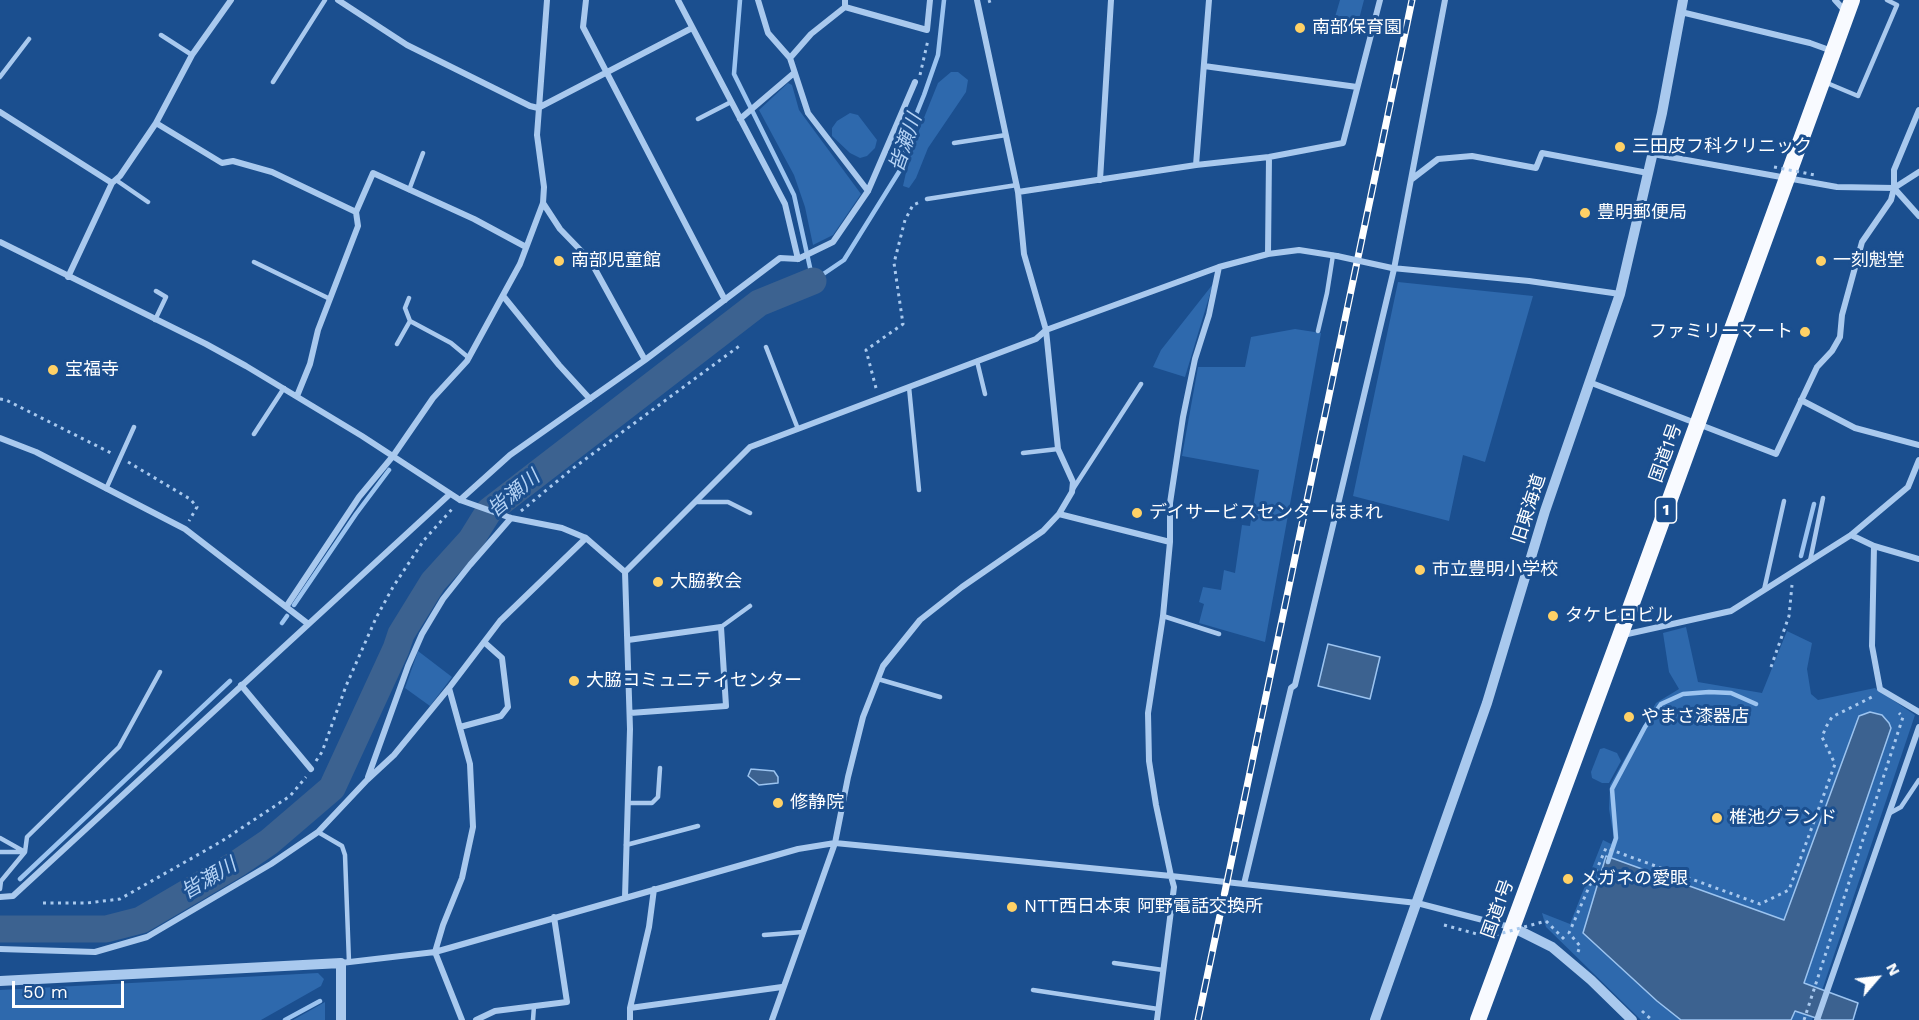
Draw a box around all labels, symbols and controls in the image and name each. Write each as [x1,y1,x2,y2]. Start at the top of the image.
place label: 南部保育園 [1312,17,1402,39]
marker: 南部保育園 [1293,21,1307,35]
water label: 皆瀬川 [885,111,927,175]
place label: 三田皮フ科クリニック [1632,136,1812,158]
marker: 三田皮フ科クリニック [1613,140,1627,154]
place label: 豊明郵便局 [1597,202,1687,224]
marker: 豊明郵便局 [1578,206,1592,220]
place label: 南部児童館 [571,250,661,272]
place label: 一刻魁堂 [1833,250,1905,272]
marker: 南部児童館 [552,254,566,268]
marker: 一刻魁堂 [1814,254,1828,268]
place label: ファミリーマート [1649,321,1793,343]
marker: ファミリーマート [1798,325,1812,339]
place label: 宝福寺 [65,359,119,381]
marker: 宝福寺 [46,363,60,377]
street label: 国道1号 [1645,421,1687,485]
water label: 皆瀬川 [483,466,545,522]
street label: 旧東海道 [1508,471,1550,547]
road number: 1 [1656,497,1676,523]
place label: デイサービスセンターほまれ [1149,502,1383,524]
marker: デイサービスセンターほまれ [1130,506,1144,520]
place label: 市立豊明小学校 [1432,559,1558,581]
marker: 市立豊明小学校 [1413,563,1427,577]
place label: 大脇教会 [670,571,742,593]
marker: 大脇教会 [651,575,665,589]
place label: タケヒロビル [1565,605,1673,627]
marker: タケヒロビル [1546,609,1560,623]
place label: 大脇コミュニティセンター [586,670,802,692]
marker: 大脇コミュニティセンター [567,674,581,688]
place label: やまさ漆器店 [1641,706,1749,728]
marker: やまさ漆器店 [1622,710,1636,724]
place label: 修静院 [790,792,844,814]
marker: 修静院 [771,796,785,810]
place label: 椎池グランド [1729,807,1837,829]
marker: 椎池グランド [1710,811,1724,825]
water label: 皆瀬川 [177,853,241,905]
place label: メガネの愛眼 [1580,868,1688,890]
marker: メガネの愛眼 [1561,872,1575,886]
street label: 国道1号 [1477,877,1519,941]
place label: NTT西日本東 阿野電話交換所 [1024,896,1263,918]
marker: NTT西日本東 阿野電話交換所 [1005,900,1019,914]
north arrow [1847,948,1907,1008]
text: N [1882,960,1905,979]
scale bar [15,969,128,1007]
text: 50 m [23,981,68,1002]

